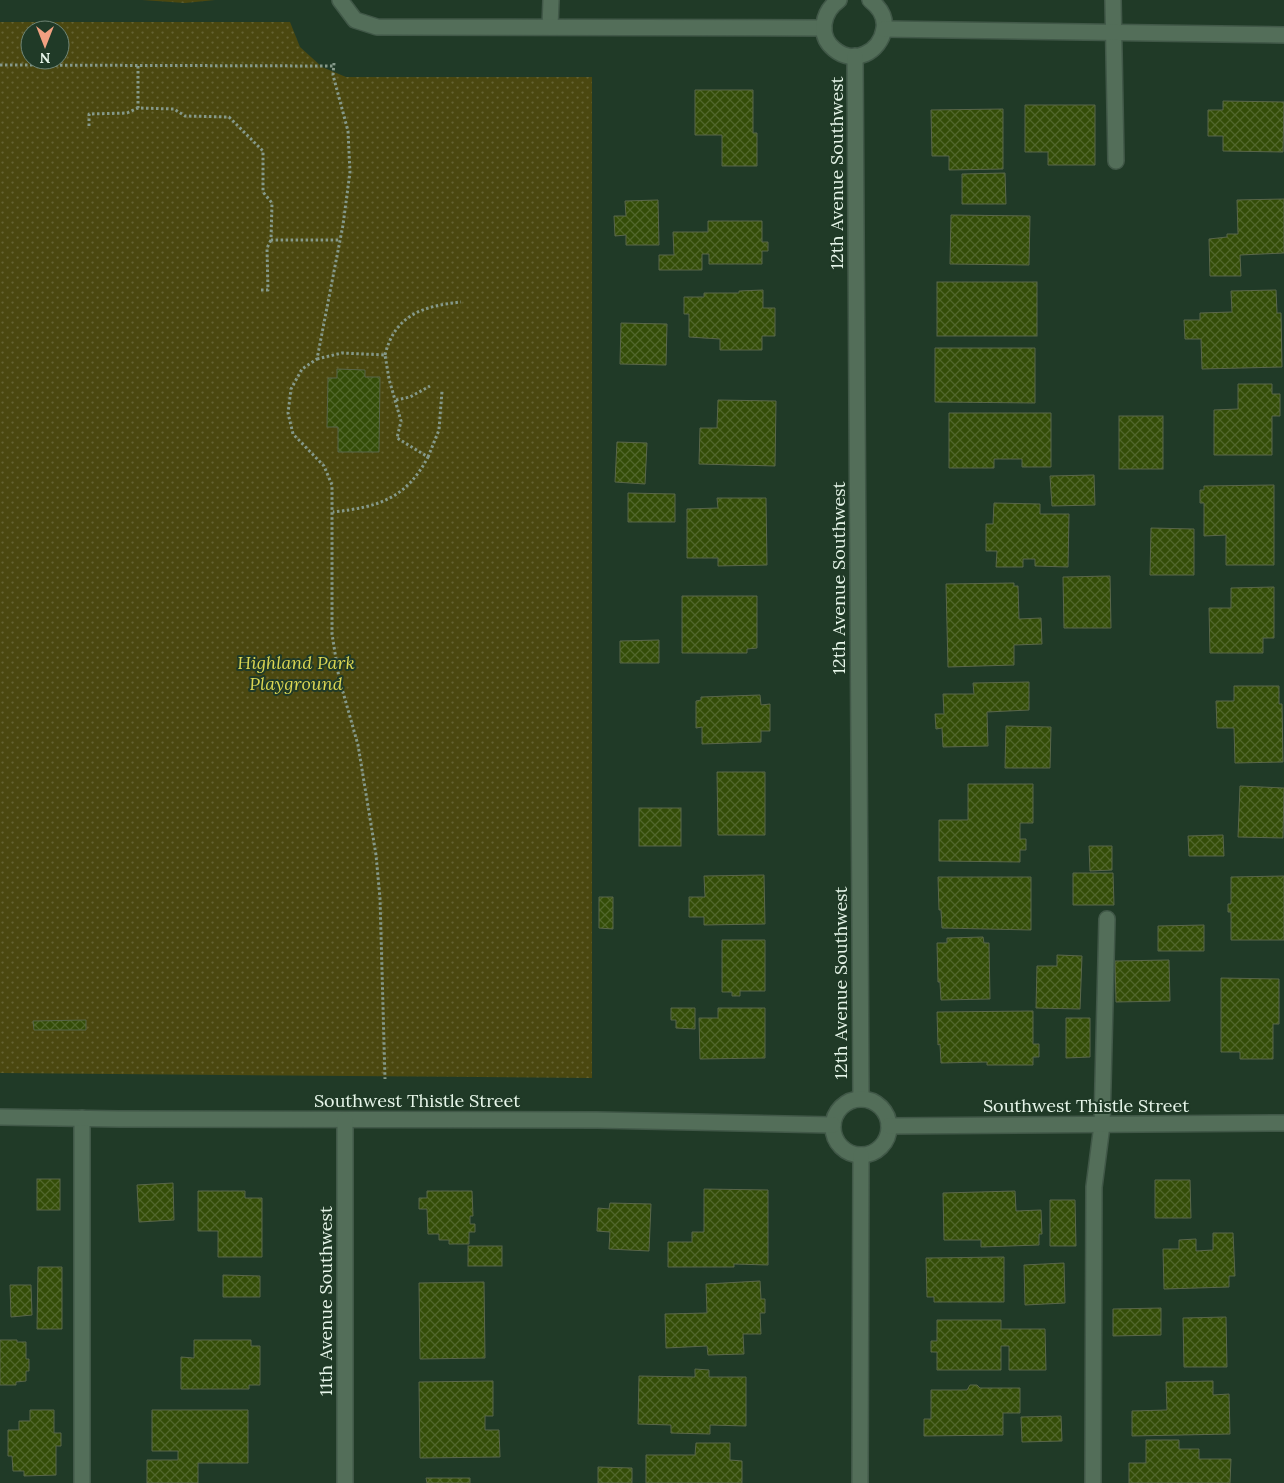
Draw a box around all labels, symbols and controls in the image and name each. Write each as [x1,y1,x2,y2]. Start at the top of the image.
north arrow [20,20,70,70]
text: N [39,49,50,67]
street label: 12th Avenue Southwest [825,77,848,269]
street label: 12th Avenue Southwest [827,482,850,674]
park label: Highland Park Playground [237,651,355,695]
street label: 12th Avenue Southwest [829,887,852,1079]
street label: Southwest Thistle Street [314,1089,520,1112]
street label: Southwest Thistle Street [983,1094,1189,1117]
street label: 11th Avenue Southwest [314,1206,337,1396]

